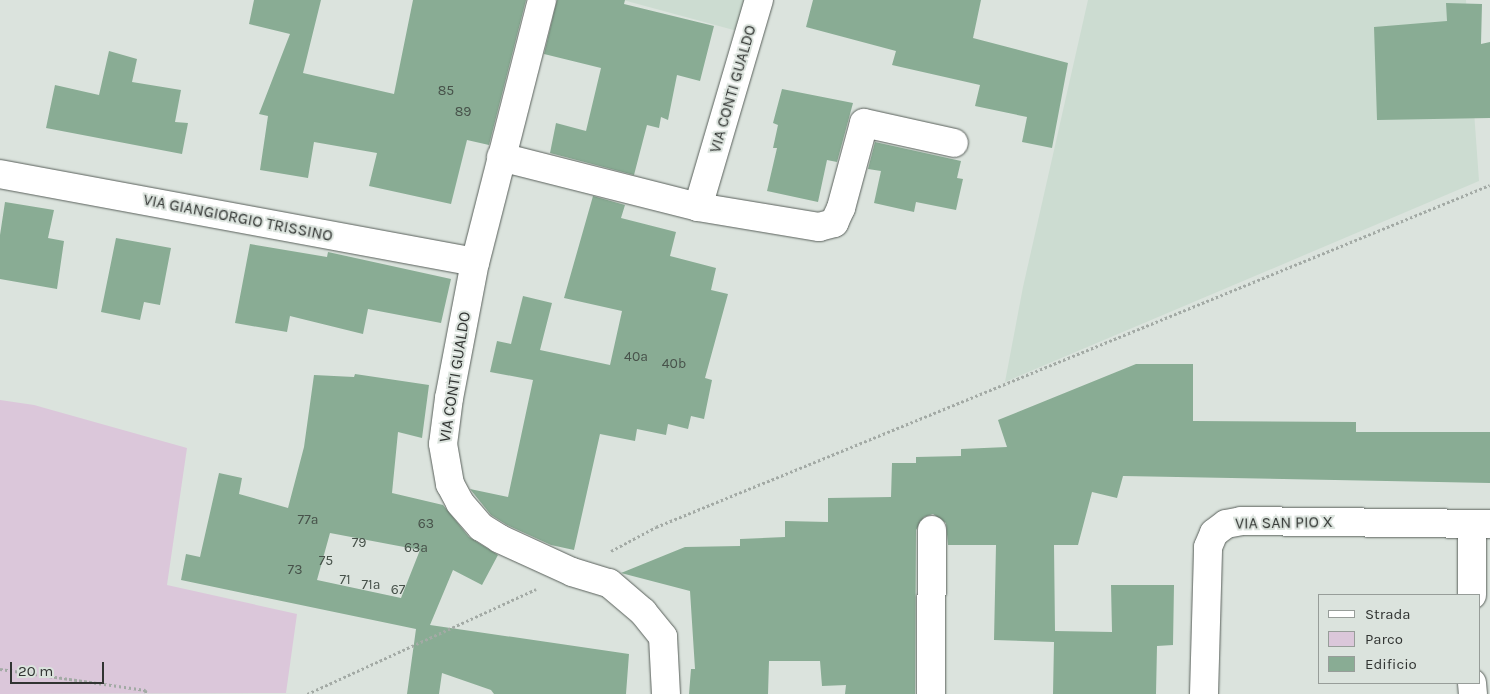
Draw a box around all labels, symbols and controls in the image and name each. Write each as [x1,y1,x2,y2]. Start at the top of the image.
street label: VIA CONTI GUALDO [706,23,760,155]
house number: 85 [438,83,454,99]
house number: 89 [455,104,471,120]
street label: VIA GIANGIORGIO TRISSINO [142,190,334,246]
street label: VIA CONTI GUALDO [435,310,475,444]
house number: 40a [624,349,648,365]
house number: 40b [662,356,686,372]
house number: 77a [298,512,318,528]
street label: VIA SAN PIO X [1235,513,1333,533]
house number: 63 [418,516,434,532]
house number: 79 [352,535,366,551]
house number: 63a [404,540,428,556]
house number: 75 [319,553,333,569]
house number: 73 [288,562,302,578]
house number: 71 [339,572,351,588]
house number: 71a [362,577,380,593]
house number: 67 [391,582,405,598]
legend [1318,594,1480,684]
text: Strada [1365,605,1411,623]
text: Parco [1365,630,1403,648]
scale bar [12,652,106,684]
text: Edificio [1365,655,1417,673]
text: 20 m [18,662,53,680]

